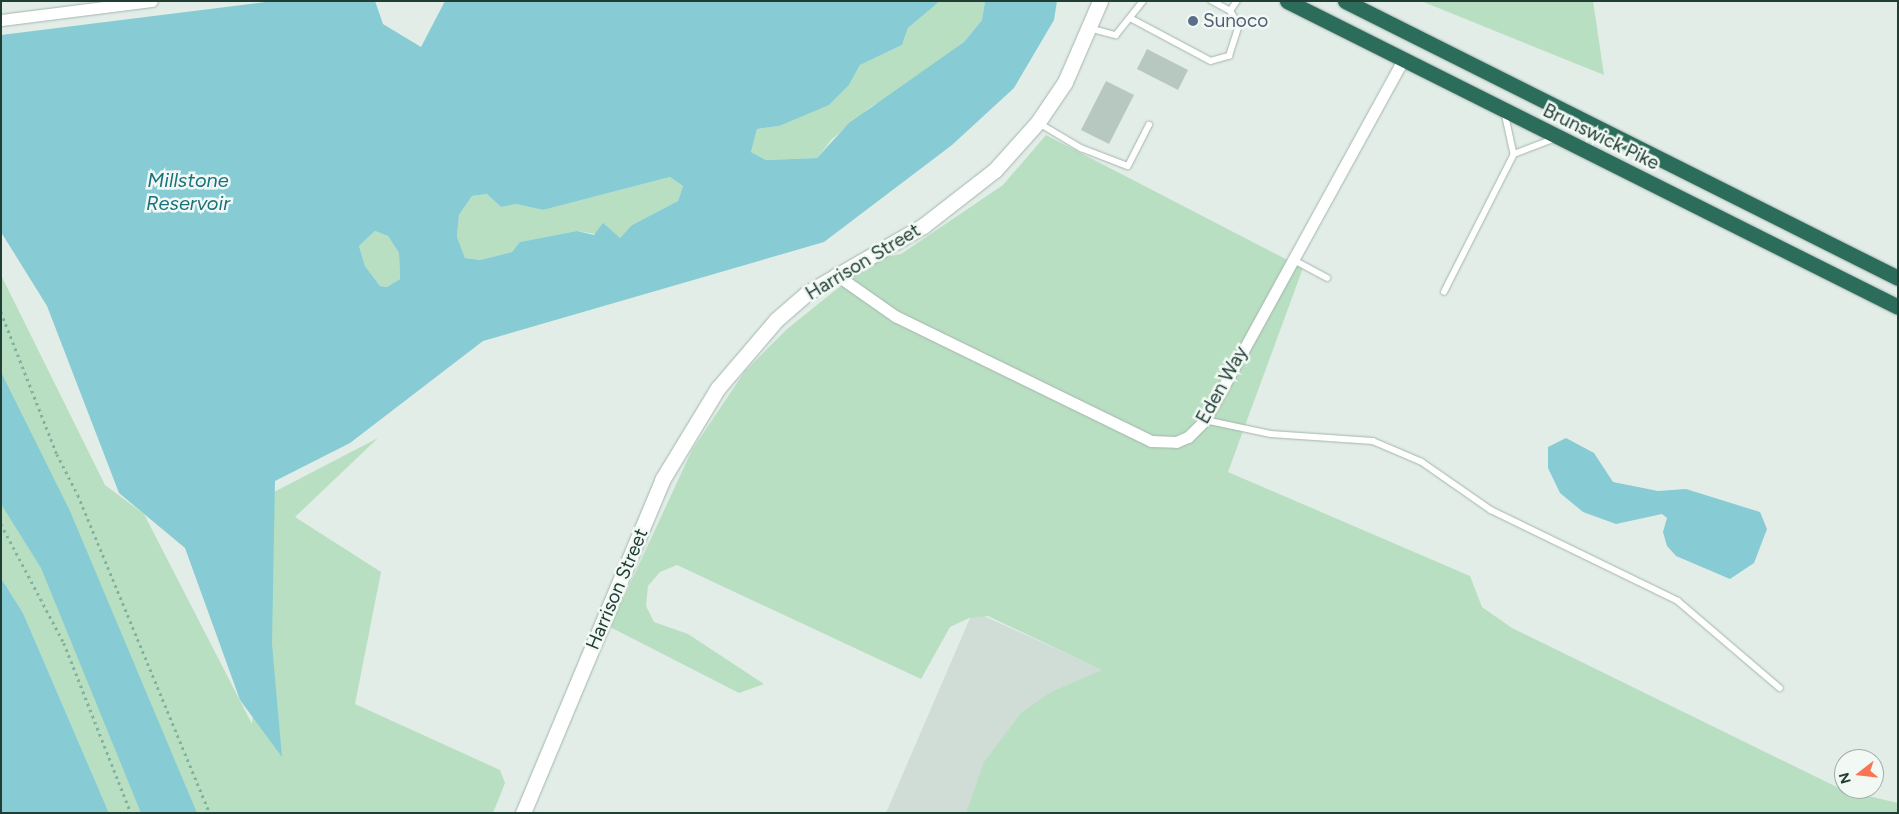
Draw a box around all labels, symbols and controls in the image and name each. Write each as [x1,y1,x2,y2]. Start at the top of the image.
place label: Sunoco [1203,10,1268,32]
marker: Sunoco [1187,15,1199,27]
street label: Brunswick Pike [1539,99,1663,175]
water label: Millstone Reservoir [146,169,230,216]
street label: Harrison Street [802,219,924,305]
street label: Eden Way [1191,342,1253,428]
street label: Harrison Street [581,525,653,653]
north arrow [1834,749,1884,799]
text: N [1835,770,1855,786]

